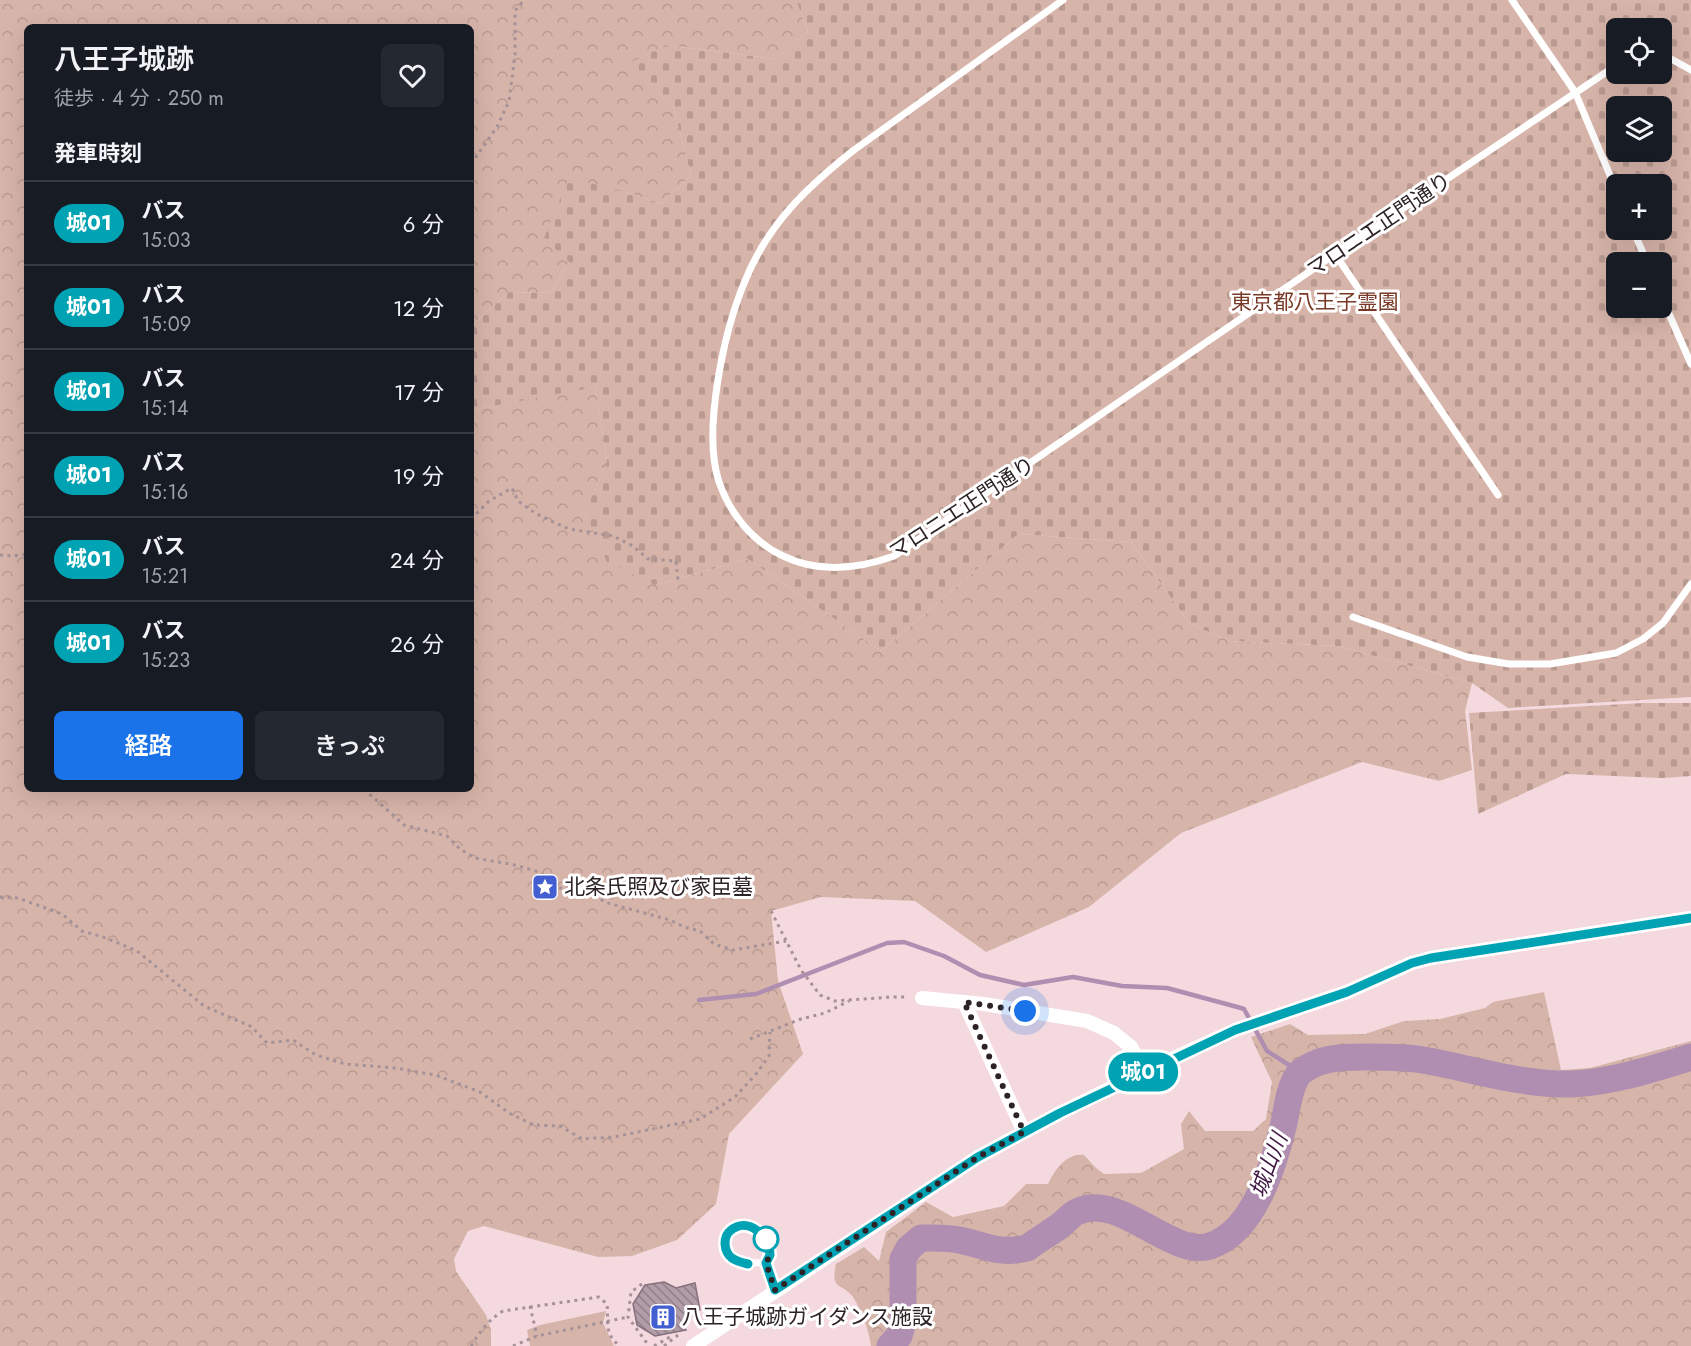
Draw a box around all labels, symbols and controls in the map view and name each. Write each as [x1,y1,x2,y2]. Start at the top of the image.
map controls [1606,18,1672,318]
button: locate [1606,18,1672,84]
text: 八王子城跡 [54,39,194,80]
button: heart [381,44,444,107]
text: 徒歩 · 4 分 · 250 m [54,84,224,113]
button: layers [1606,96,1672,162]
text: 発車時刻 [54,137,142,169]
street label: マロニエ正門通り [1301,166,1457,284]
button: + [1606,174,1672,240]
text: バス [142,194,186,226]
text: 城01 [66,208,112,238]
text: 6 分 [403,208,444,240]
text: 15:03 [142,226,191,255]
button: − [1606,252,1672,318]
text: バス [142,278,186,310]
park label: 東京都八王子霊園 [1231,287,1399,317]
text: 城01 [66,292,112,322]
text: 12 分 [393,292,444,324]
text: 15:09 [142,310,191,339]
text: バス [142,362,186,394]
text: 城01 [66,376,112,406]
text: 17 分 [394,376,444,408]
text: 15:14 [142,394,189,423]
text: バス [142,446,186,478]
street label: マロニエ正門通り [883,450,1041,566]
text: 城01 [66,460,112,490]
text: 19 分 [393,460,444,492]
text: 15:16 [142,478,188,507]
text: バス [142,530,186,562]
text: 城01 [66,544,112,574]
text: 24 分 [390,544,444,576]
text: 15:21 [142,562,188,591]
text: バス [142,614,186,646]
text: 城01 [66,628,112,658]
text: 26 分 [390,628,444,660]
text: 15:23 [142,646,190,675]
button: 経路 [54,711,243,780]
button: きっぷ [255,711,444,780]
place icon: 北条氏照及び家臣墓 [530,872,560,902]
place label: 北条氏照及び家臣墓 [564,872,753,902]
your location [1010,996,1040,1026]
line badge: 城01 [1108,1052,1178,1092]
text: 城01 [1120,1057,1166,1087]
water label: 城山川 [1241,1127,1295,1202]
unlabelled marker [753,1226,779,1252]
building icon: 八王子城跡ガイダンス施設 [648,1302,678,1332]
place label: 八王子城跡ガイダンス施設 [682,1302,933,1332]

